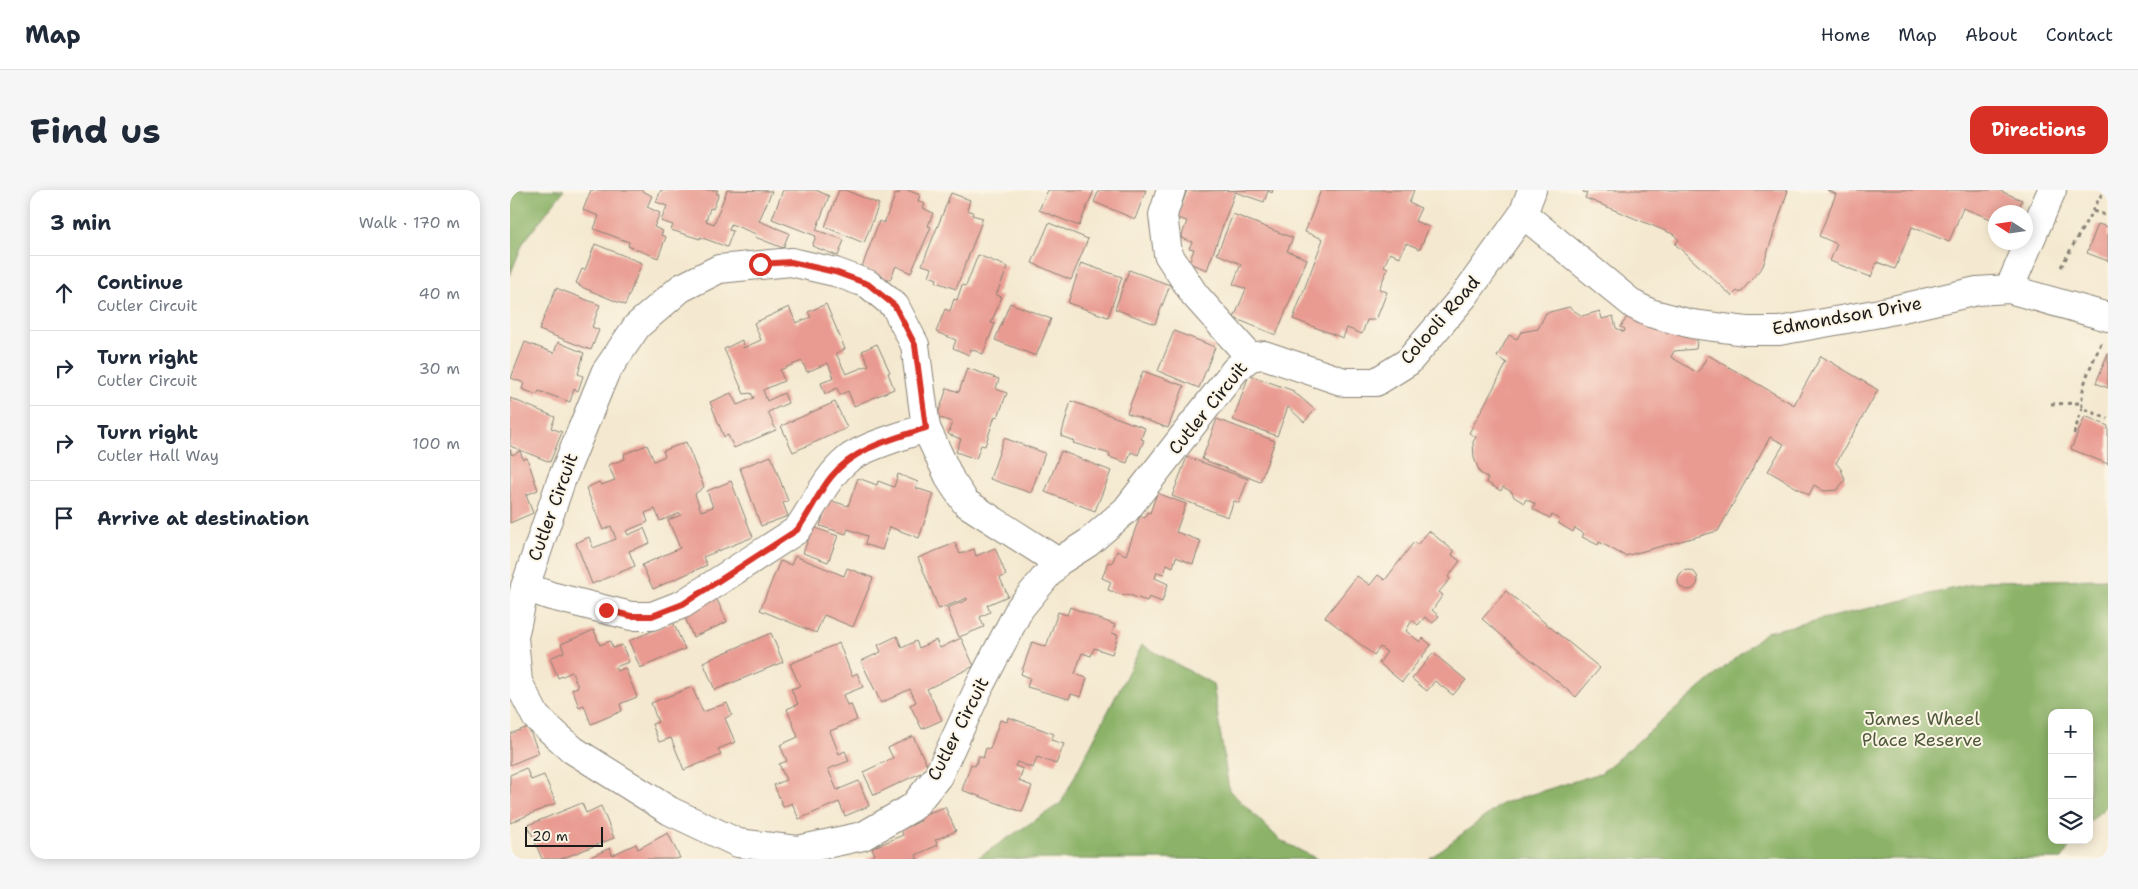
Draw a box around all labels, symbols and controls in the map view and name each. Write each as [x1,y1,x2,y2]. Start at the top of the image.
text: Map [25,19,81,51]
text: Home [1821,23,1870,47]
text: Map [1898,23,1937,47]
text: About [1965,23,2018,47]
text: Contact [2046,23,2113,47]
button: Directions [1970,106,2108,154]
text: Find us [30,107,161,154]
north arrow [1988,205,2033,250]
text: 3 min [50,209,111,237]
text: Walk · 170 m [359,212,460,233]
route start [749,253,772,276]
text: Continue [97,270,183,295]
street label: Colooli Road [1395,271,1485,369]
icon: ahead [50,279,78,307]
text: 40 m [418,283,460,304]
street label: Edmondson Drive [1770,291,1924,341]
text: Cutler Circuit [97,295,198,316]
text: Turn right [97,345,198,370]
icon: right [50,354,78,382]
street label: Cutler Circuit [1163,356,1253,459]
text: 30 m [419,358,460,379]
text: Cutler Circuit [97,370,198,391]
text: Turn right [97,420,198,445]
icon: right [50,429,78,457]
text: 100 m [412,433,460,454]
text: Cutler Hall Way [97,445,219,466]
street label: Cutler Circuit [522,450,584,564]
icon: arrive [50,504,78,532]
text: Arrive at destination [97,506,309,531]
route end [595,599,618,622]
street label: Cutler Circuit [922,673,994,785]
park label: James Wheel Place Reserve [1862,707,1982,752]
map controls [2048,709,2093,844]
button: + [2048,709,2093,754]
button: − [2048,754,2093,799]
button: layers [2048,799,2093,844]
scale bar [525,824,602,847]
text: 20 m [532,827,568,845]

